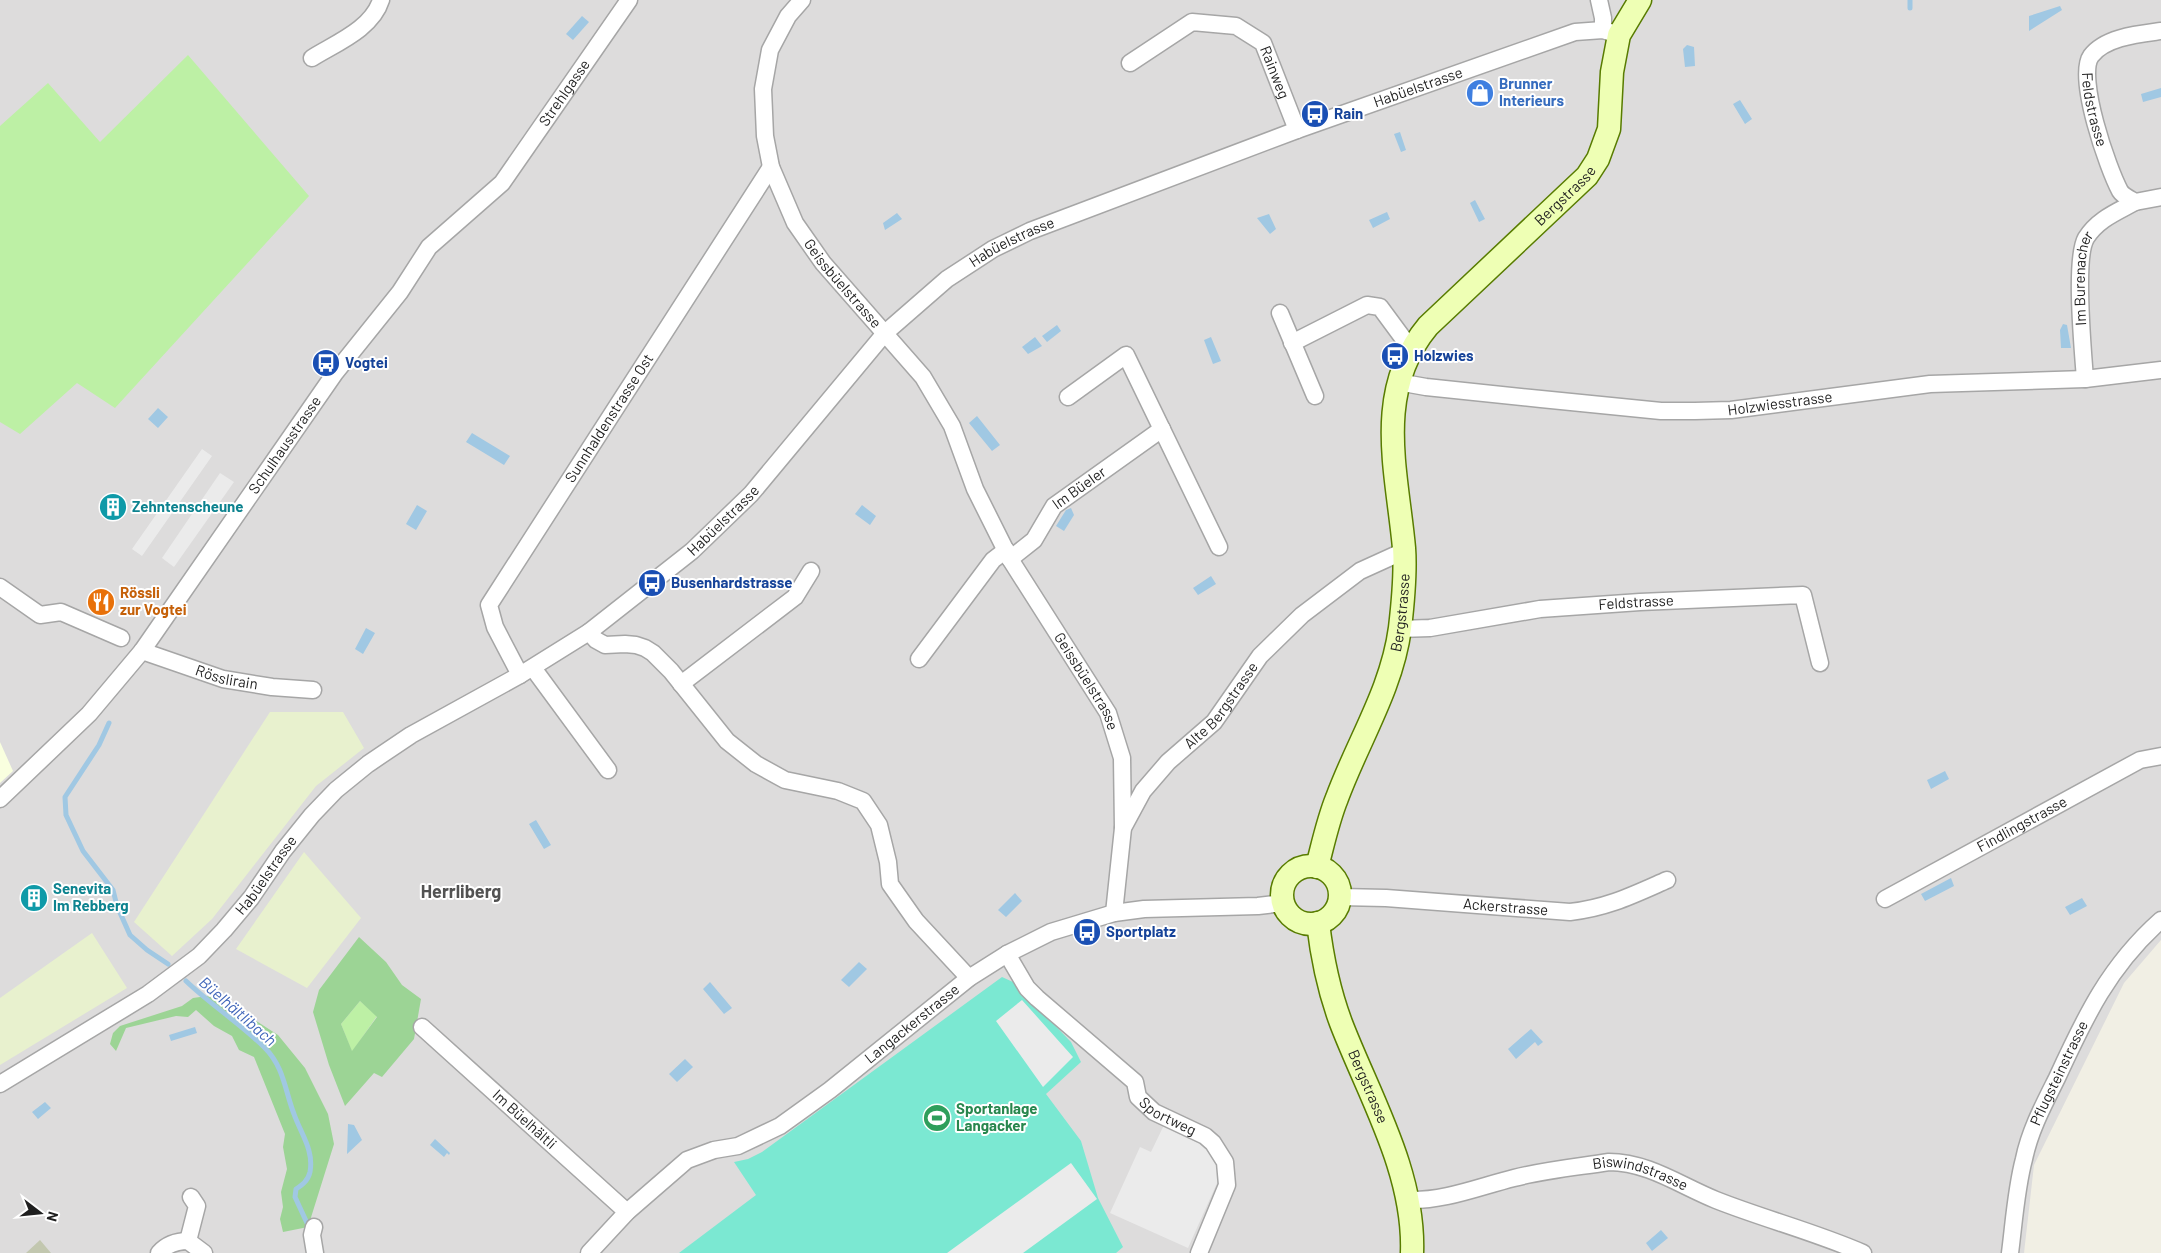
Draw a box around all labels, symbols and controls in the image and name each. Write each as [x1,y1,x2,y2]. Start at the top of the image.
street label: Rainweg [1257,43,1294,101]
street label: Strehlgasse [534,56,593,129]
street label: Habüelstrasse [1371,62,1465,110]
street label: Feldstrasse [2079,72,2112,149]
place label: Brunner Interieurs [1499,74,1564,109]
shop icon: Brunner Interieurs [1465,78,1495,108]
bus stop icon: Rain [1300,99,1330,129]
place label: Rain [1334,104,1363,122]
street label: Bergstrasse [1530,162,1599,229]
street label: Habüelstrasse [965,213,1057,270]
street label: Im Burenacher [2070,226,2097,326]
street label: Geissbüelstrasse [801,235,886,331]
bus stop icon: Holzwies [1380,341,1410,371]
place label: Holzwies [1414,346,1474,364]
bus stop icon: Vogtei [311,348,341,378]
street label: Sunnhaldenstrasse Ost [560,350,656,485]
place label: Vogtei [345,353,388,371]
street label: Holzwiesstrasse [1726,387,1833,418]
street label: Schulhausstrasse [244,392,324,497]
street label: Im Büeler [1048,462,1109,512]
street label: Habüelstrasse [683,481,762,559]
building icon: Zehntenscheune [98,492,128,522]
place label: Zehntenscheune [132,497,243,515]
bus stop icon: Busenhardstrasse [637,568,667,598]
place label: Busenhardstrasse [671,573,792,591]
street label: Bergstrasse [1386,573,1413,653]
place label: Rössli zur Vogtei [120,583,187,618]
restaurant icon: Rössli zur Vogtei [86,587,116,617]
street label: Feldstrasse [1598,591,1674,613]
street label: Geissbüelstrasse [1051,629,1123,732]
street label: Alte Bergstrasse [1180,658,1261,752]
street label: Rösslirain [193,660,259,693]
street label: Findlingstrasse [1973,792,2070,855]
street label: Habüelstrasse [231,831,300,918]
place label: Senevita Im Rebberg [53,879,129,914]
district label: Herrliberg [421,880,501,902]
building icon: Senevita Im Rebberg [19,883,49,913]
street label: Ackerstrasse [1462,894,1549,918]
bus stop icon: Sportplatz [1072,917,1102,947]
place label: Sportplatz [1106,922,1176,940]
water label: Büelhältlibach [196,972,281,1049]
street label: Langackerstrasse [860,980,962,1067]
street label: Pflugsteinstrasse [2025,1017,2091,1128]
street label: Bergstrasse [1345,1047,1393,1126]
street label: Im Büelhältli [489,1085,561,1152]
street label: Sportweg [1136,1093,1199,1139]
place label: Sportanlage Langacker [956,1099,1038,1134]
sports icon: Sportanlage Langacker [922,1103,952,1133]
street label: Biswindstrasse [1591,1152,1691,1194]
north arrow [15,1188,65,1238]
text: N [44,1210,62,1224]

